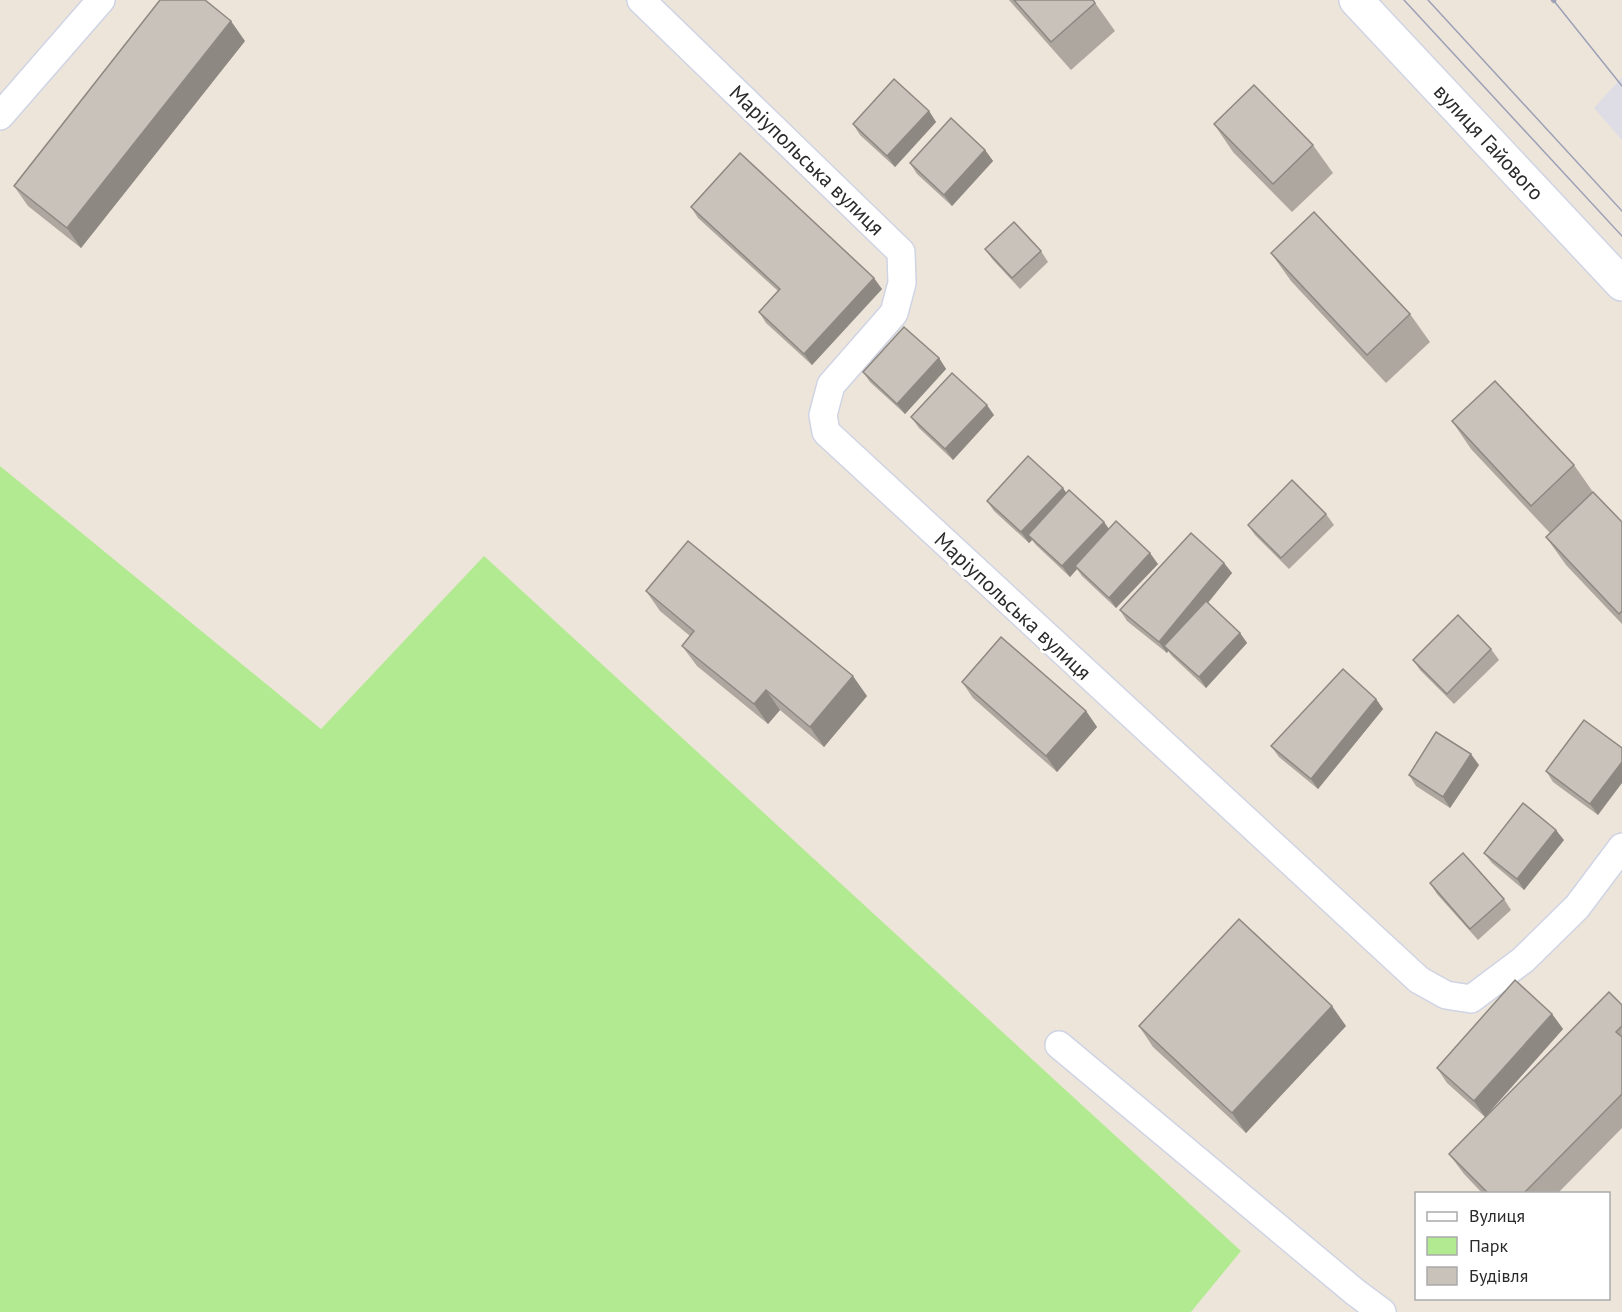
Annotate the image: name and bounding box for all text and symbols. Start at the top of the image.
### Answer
street label: вулиця Гайового [1428,78,1550,206]
street label: Маріупольська вулиця [724,79,890,241]
street label: Маріупольська вулиця [929,526,1097,686]
legend [1415,1192,1610,1300]
text: Вулиця [1469,1204,1525,1227]
text: Парк [1469,1234,1509,1257]
text: Будівля [1469,1264,1528,1287]

